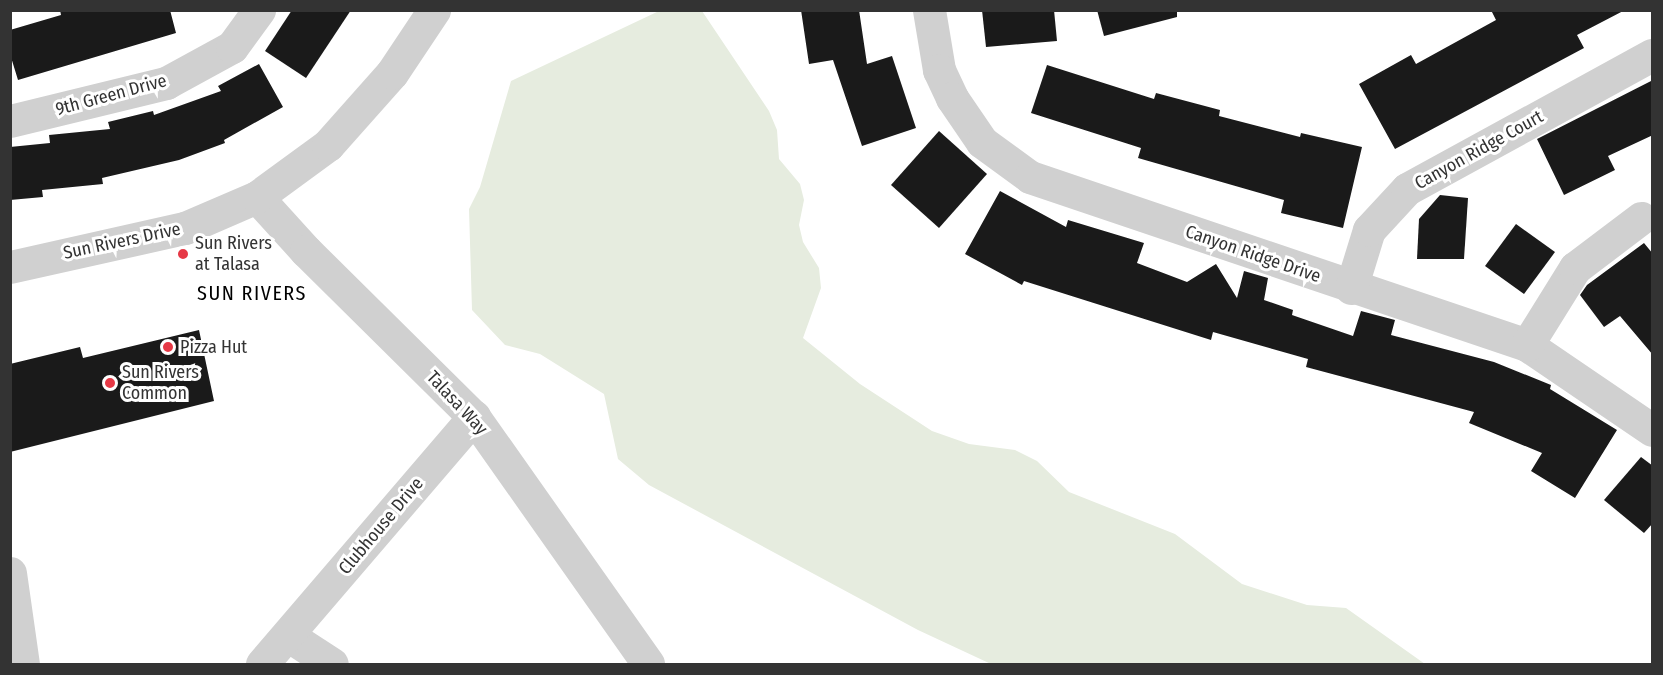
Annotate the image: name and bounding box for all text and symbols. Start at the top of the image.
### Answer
street label: 9th Green Drive [53,70,169,120]
street label: Canyon Ridge Court [1411,106,1547,194]
street label: Sun Rivers Drive [61,218,183,264]
street label: Canyon Ridge Drive [1183,221,1323,287]
place label: Sun Rivers at Talasa [195,233,272,276]
marker: Sun Rivers at Talasa [176,247,190,261]
district label: SUN RIVERS [197,281,307,305]
place label: Pizza Hut [180,336,247,358]
marker: Pizza Hut [161,340,175,354]
place label: Sun Rivers Common [122,362,199,404]
street label: Talasa Way [422,367,492,439]
marker: Sun Rivers Common [103,376,117,390]
street label: Clubhouse Drive [334,473,428,579]

